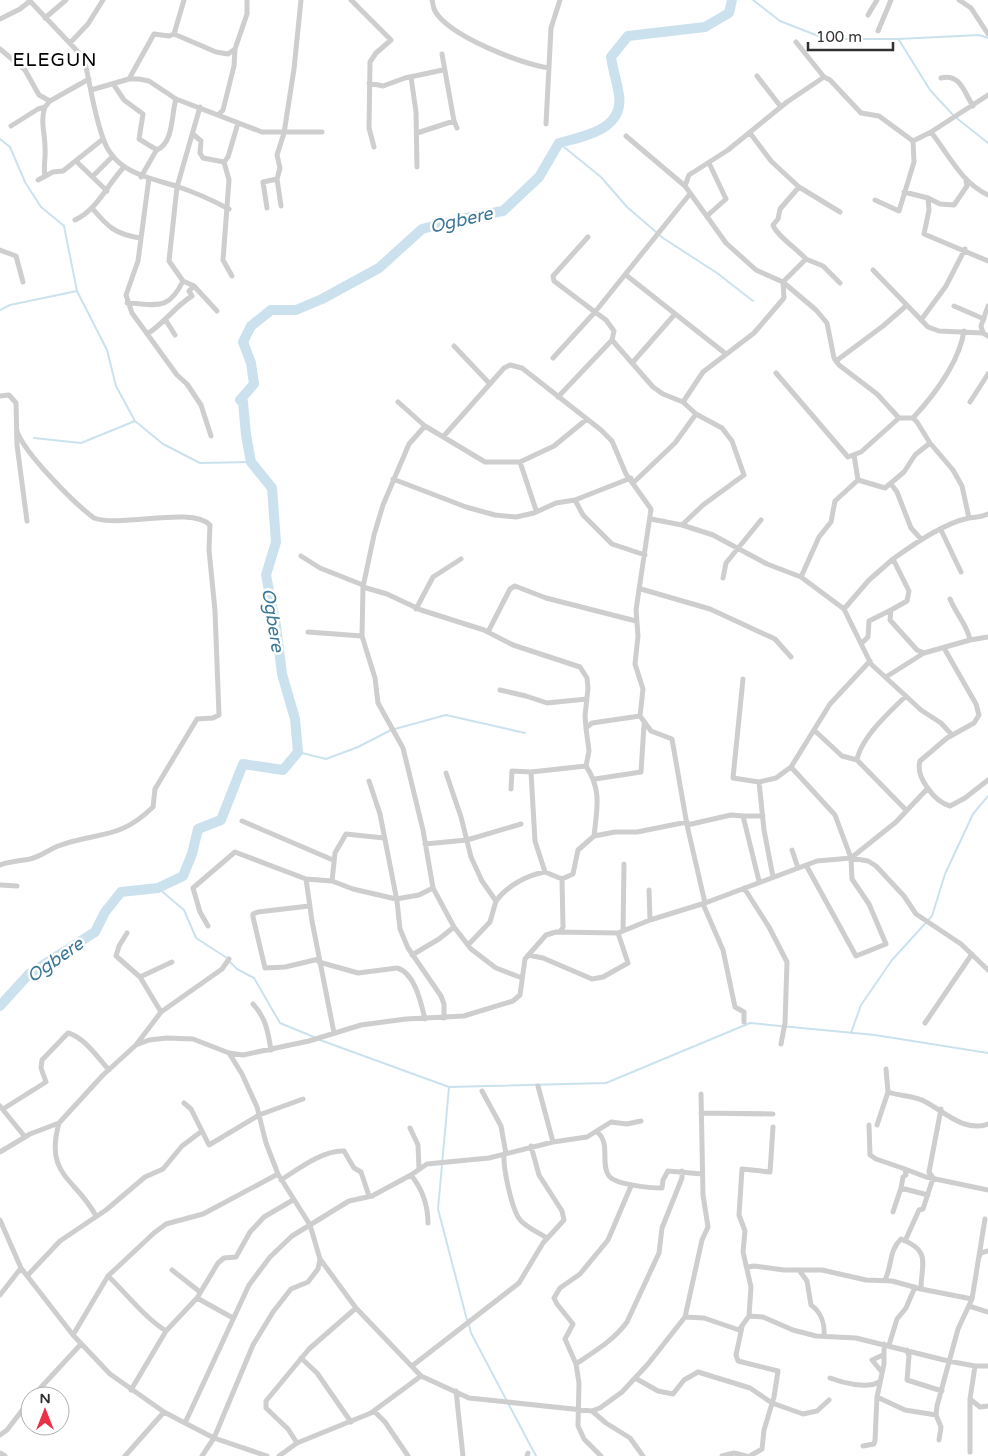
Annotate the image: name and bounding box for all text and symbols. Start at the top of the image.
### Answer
scale bar [808,20,893,52]
text: 100 m [816,28,862,46]
district label: ELEGUN [12,49,98,71]
water label: Ogbere [427,202,495,238]
water label: Ogbere [257,587,289,654]
water label: Ogbere [22,932,88,987]
north arrow [20,1386,70,1436]
text: N [39,1390,51,1407]

